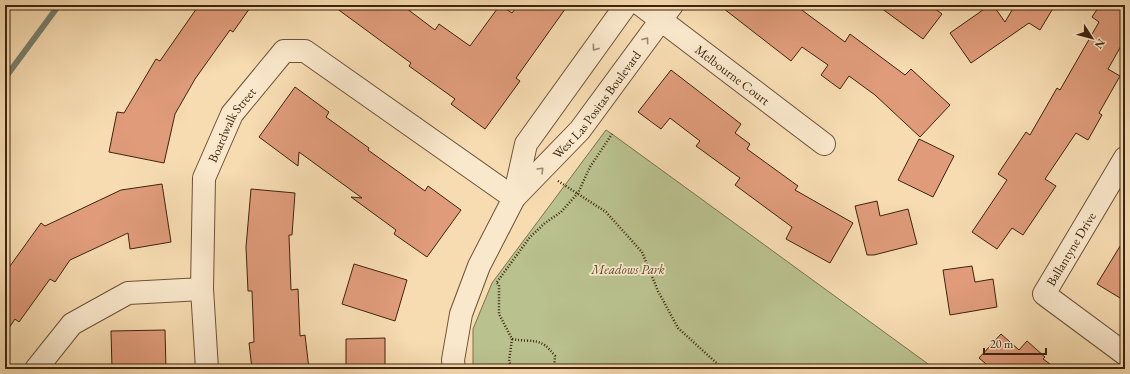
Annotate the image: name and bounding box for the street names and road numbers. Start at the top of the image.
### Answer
street label: Melbourne Court [692,41,773,108]
street label: West Las Positas Boulevard [549,47,645,162]
street label: Boardwalk Street [203,84,259,165]
street label: Ballantyne Drive [1042,209,1100,289]

